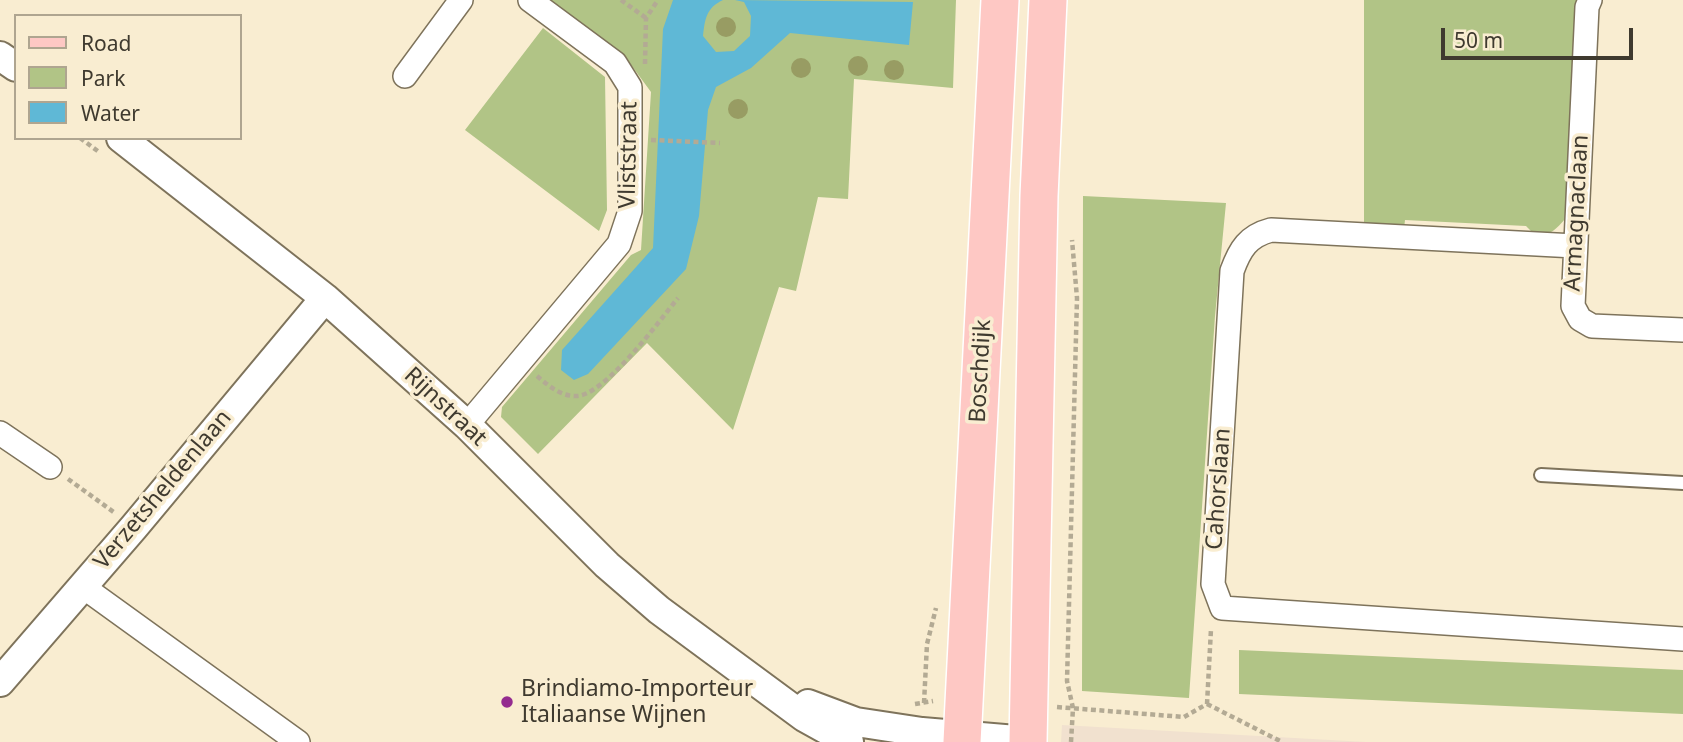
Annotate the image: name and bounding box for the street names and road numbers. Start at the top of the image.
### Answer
street label: Vliststraat [614,101,644,209]
street label: Armagnaclaan [1559,134,1595,292]
street label: Boschdijk [965,319,997,423]
street label: Rijnstraat [398,362,492,452]
street label: Verzetsheldenlaan [88,405,238,575]
street label: Cahorslaan [1201,427,1237,551]

